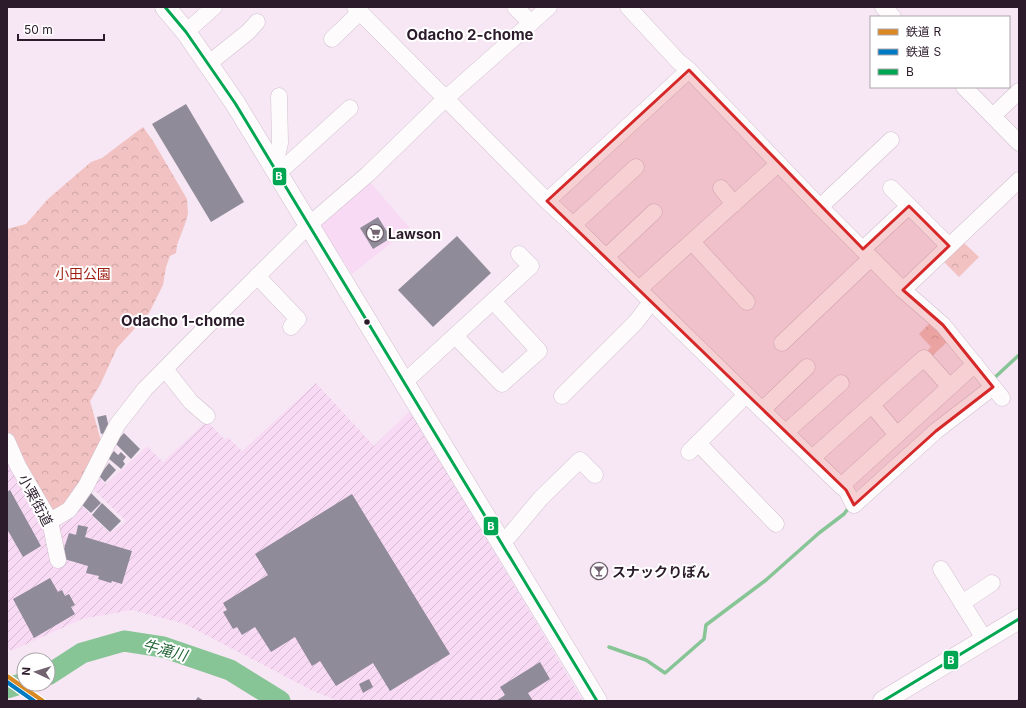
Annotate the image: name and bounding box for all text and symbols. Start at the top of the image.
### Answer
scale bar [18,16,104,42]
legend [870,16,1010,88]
text: 50 m [24,22,53,37]
text: 鉄道 R [906,24,941,39]
district label: Odacho 2-chome [406,25,534,44]
text: 鉄道 S [906,44,941,59]
text: B [906,64,914,79]
line badge: B [272,167,287,186]
text: B [275,169,283,183]
supermarket icon: Lawson [365,223,385,243]
place label: Lawson [388,225,441,242]
park label: 小田公園 [55,265,111,282]
district label: Odacho 1-chome [121,311,245,330]
unlabelled marker [362,317,372,327]
street label: 小栗街道 [15,471,57,529]
line badge: B [483,516,499,536]
text: B [487,519,495,533]
bar icon: スナックりぼん [589,561,609,581]
place label: スナックりぼん [612,563,710,580]
water label: 牛滝川 [141,635,191,666]
line badge: B [943,650,959,670]
north arrow [16,652,56,692]
text: B [947,653,955,667]
text: N [19,667,33,676]

